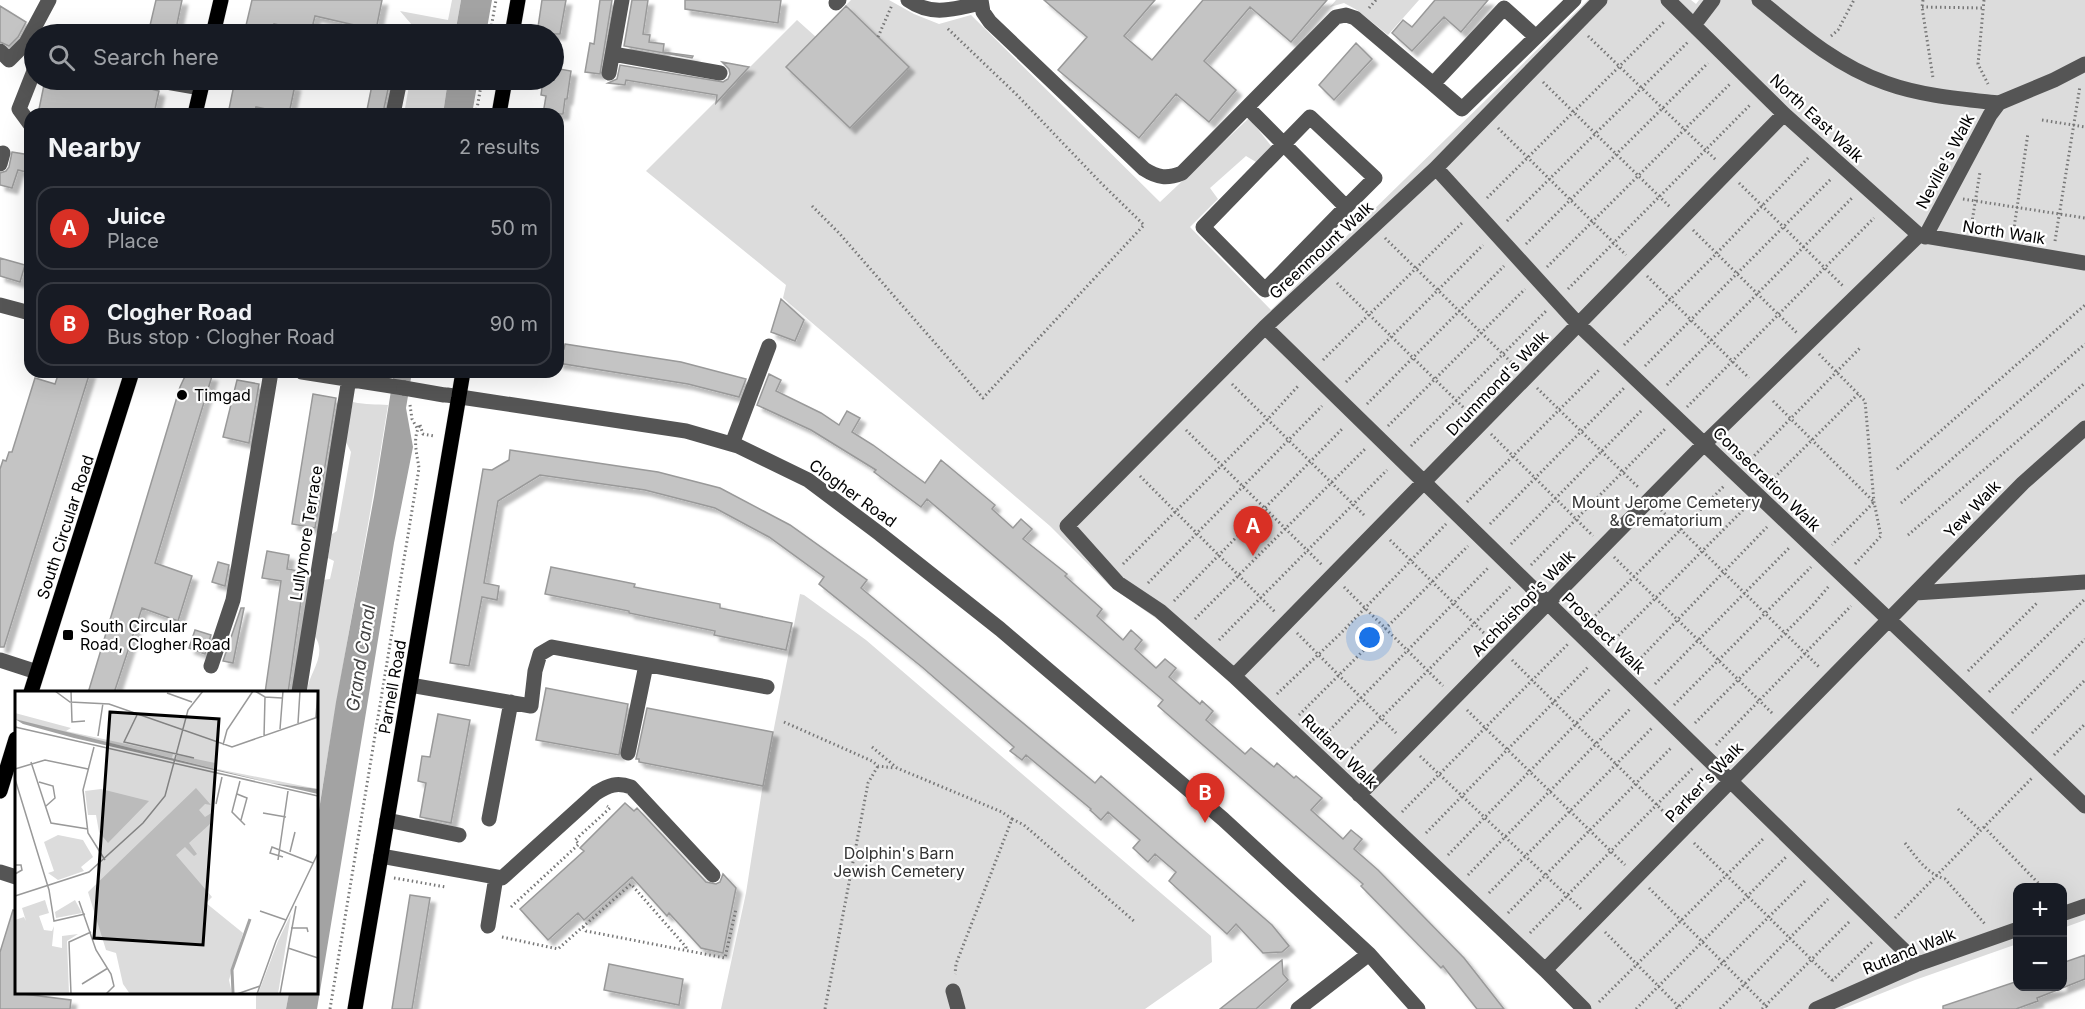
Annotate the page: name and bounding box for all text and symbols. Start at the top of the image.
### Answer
search box [24,24,564,90]
icon: search [45,41,78,74]
text: Search here [93,44,219,70]
street label: North East Walk [1766,70,1868,167]
street label: Neville's Walk [1911,110,1979,212]
text: Nearby [48,132,141,163]
text: 2 results [459,135,540,159]
street label: Greenmount Walk [1265,197,1377,303]
text: Juice [107,203,166,229]
text: A [62,216,77,240]
text: 50 m [490,216,538,240]
street label: North Walk [1961,216,2047,248]
text: Place [107,229,159,253]
text: Clogher Road [107,299,252,325]
text: B [63,312,76,336]
text: 90 m [490,312,538,336]
text: Bus stop · Clogher Road [107,325,335,349]
street label: Drummond's Walk [1442,326,1552,440]
place label: Timgad [194,385,251,405]
marker: Timgad [175,388,189,402]
street label: Consecration Walk [1709,423,1825,536]
street label: South Circular Road [32,452,98,602]
street label: Clogher Road [806,455,900,531]
street label: Lullymore Terrace [285,464,327,602]
street label: Yew Walk [1940,476,2005,542]
park label: Mount Jerome Cemetery & Crematorium [1572,492,1760,530]
pin: A [1234,506,1272,556]
street label: Archbishop's Walk [1467,545,1579,660]
street label: Prospect Walk [1558,588,1650,678]
water label: Grand Canal [342,602,379,713]
place label: South Circular Road, Clogher Road [80,616,231,654]
your location [1355,623,1384,652]
marker: South Circular Road, Clogher Road [61,628,75,642]
street label: Parnell Road [374,638,410,736]
inset map [15,691,318,994]
street label: Rutland Walk [1298,710,1382,792]
street label: Parker's Walk [1661,738,1747,826]
pin: B [1186,774,1224,823]
park label: Dolphin's Barn Jewish Cemetery [833,843,965,881]
map controls [2013,883,2067,991]
button: + [2013,883,2067,937]
street label: Rutland Walk [1860,923,1958,979]
button: − [2013,937,2067,991]

